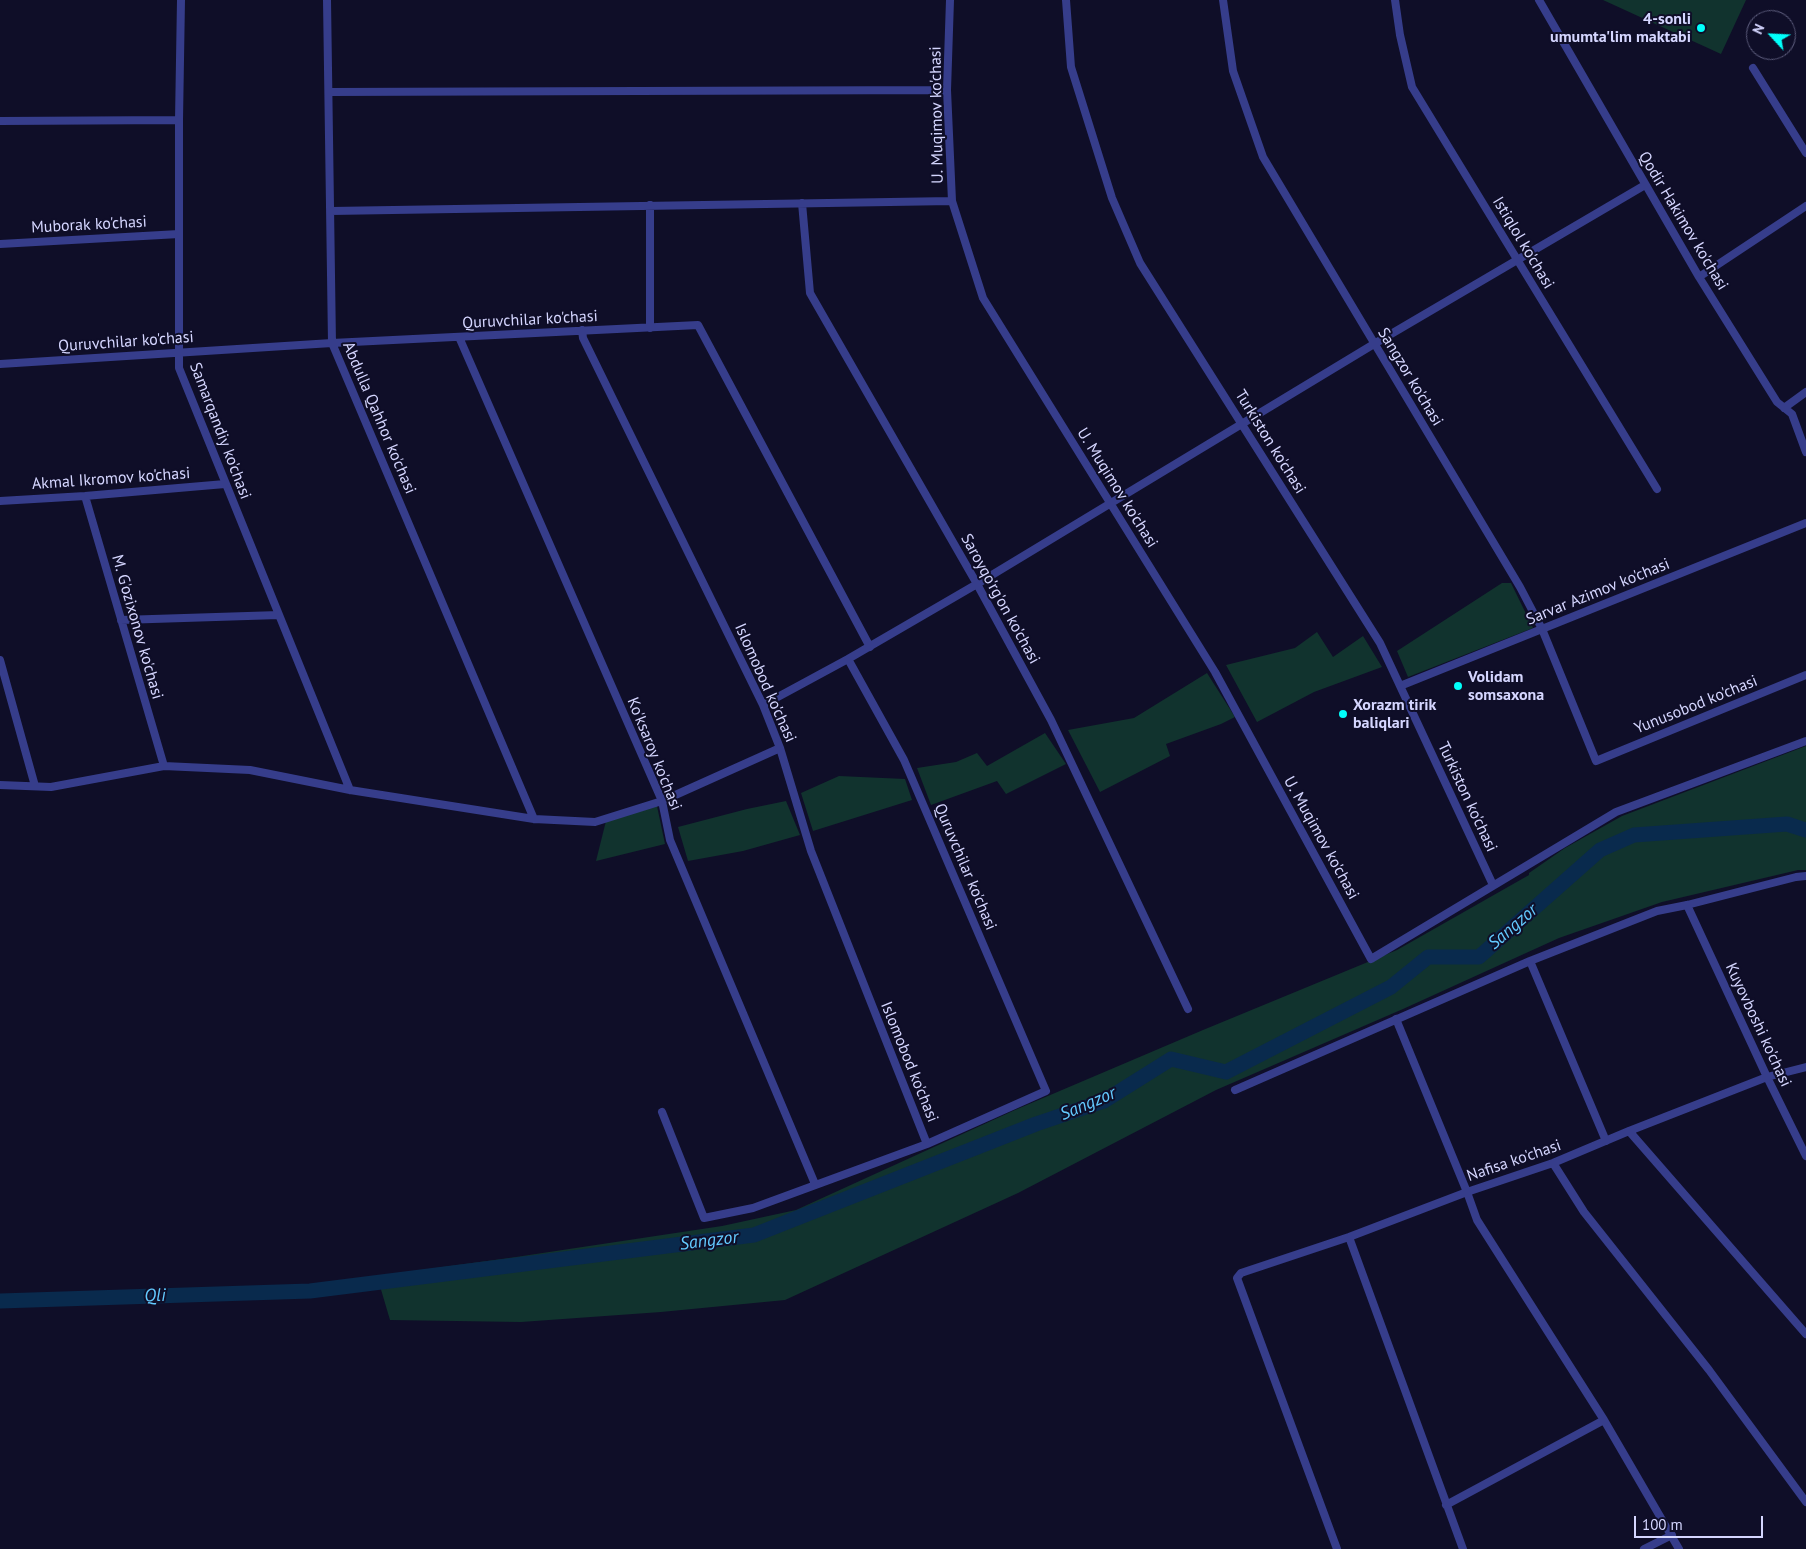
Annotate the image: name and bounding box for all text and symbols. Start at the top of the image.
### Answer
place label: 4-sonli umumta'lim maktabi [1550,9,1691,47]
north arrow [1746,10,1796,60]
text: N [1748,21,1768,37]
marker: 4-sonli umumta'lim maktabi [1695,22,1707,34]
street label: U. Muqimov ko'chasi [926,46,948,184]
street label: Qodir Hakimov ko'chasi [1634,148,1732,294]
street label: Istiqlol ko'chasi [1488,194,1558,292]
street label: Muborak ko'chasi [31,212,147,238]
street label: Quruvchilar ko'chasi [462,307,598,333]
street label: Sangzor ko'chasi [1373,325,1447,429]
street label: Quruvchilar ko'chasi [58,328,194,356]
street label: Abdulla Qahhor ko'chasi [338,339,420,497]
street label: Samarqandiy ko'chasi [185,360,255,502]
street label: Turkiston ko'chasi [1230,387,1310,497]
street label: U. Muqimov ko'chasi [1072,425,1162,551]
street label: Akmal Ikromov ko'chasi [31,464,191,494]
street label: Saroyqo'rg'on ko'chasi [956,531,1044,667]
street label: M. G'ozixonov ko'chasi [107,553,167,701]
street label: Sarvar Azimov ko'chasi [1523,554,1673,630]
street label: Islomobod ko'chasi [730,620,800,746]
place label: Volidam somsaxona [1468,667,1544,705]
street label: Yunusobod ko'chasi [1632,672,1760,738]
marker: Volidam somsaxona [1452,680,1464,692]
street label: Ko'ksaroy ko'chasi [623,695,685,813]
place label: Xorazm tirik baliqlari [1353,695,1436,733]
marker: Xorazm tirik baliqlari [1337,708,1349,720]
street label: Turkiston ko'chasi [1433,739,1501,855]
street label: U. Muqimov ko'chasi [1279,773,1363,903]
street label: Quruvchilar ko'chasi [930,801,1000,933]
water label: Sangzor [1484,900,1542,954]
street label: Kuyovboshi ko'chasi [1721,960,1795,1090]
street label: Islomobod ko'chasi [876,999,942,1125]
water label: Sangzor [1057,1083,1119,1125]
street label: Nafisa ko'chasi [1464,1136,1564,1186]
water label: Sangzor [679,1227,739,1255]
water label: Qli [144,1285,166,1307]
scale bar [1636,1506,1765,1538]
text: 100 m [1642,1515,1683,1534]

